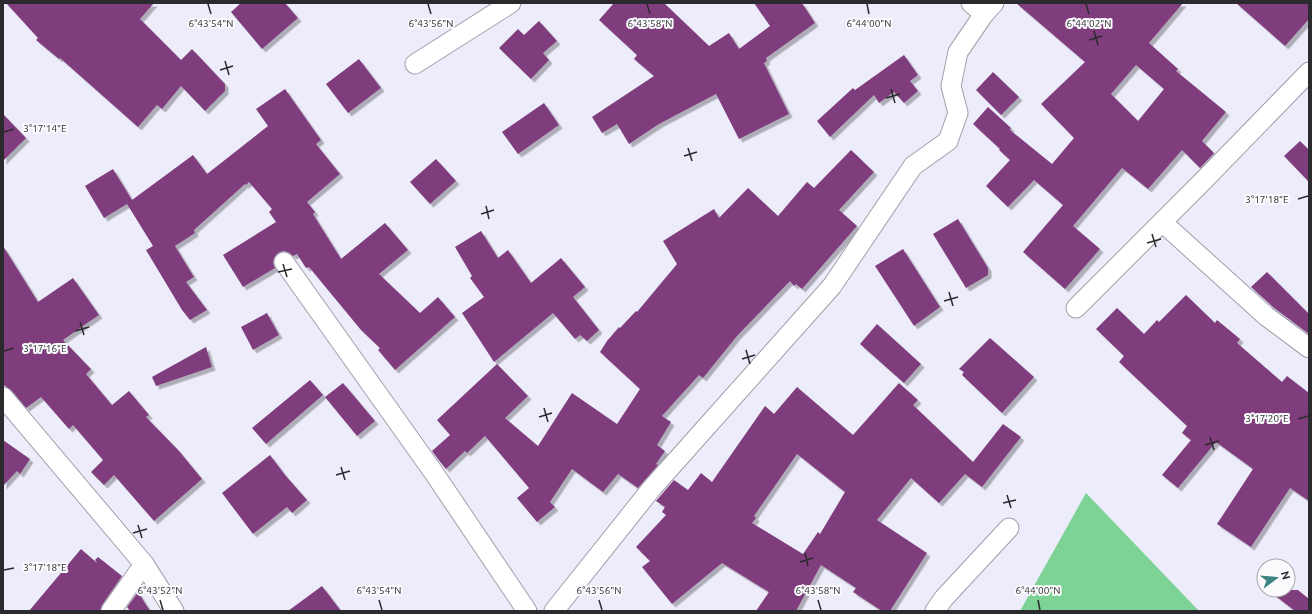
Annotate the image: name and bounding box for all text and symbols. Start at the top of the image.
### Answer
text: 6°43'54"N [189,18,233,29]
text: 6°43'56"N [409,18,453,29]
text: 6°43'58"N [628,18,672,29]
text: 6°44'00"N [847,18,891,29]
text: 6°44'02"N [1067,18,1111,29]
text: 3°17'14"E [23,123,67,134]
text: 3°17'18"E [1245,194,1289,205]
text: 3°17'16"E [23,343,67,354]
text: 3°17'20"E [1245,413,1289,424]
north arrow [1256,558,1296,598]
text: 3°17'18"E [23,562,67,573]
text: N [1279,570,1293,581]
text: 6°43'52"N [138,585,182,596]
text: 6°43'54"N [357,585,401,596]
text: 6°43'56"N [577,585,621,596]
text: 6°43'58"N [796,585,840,596]
text: 6°44'00"N [1016,585,1060,596]

